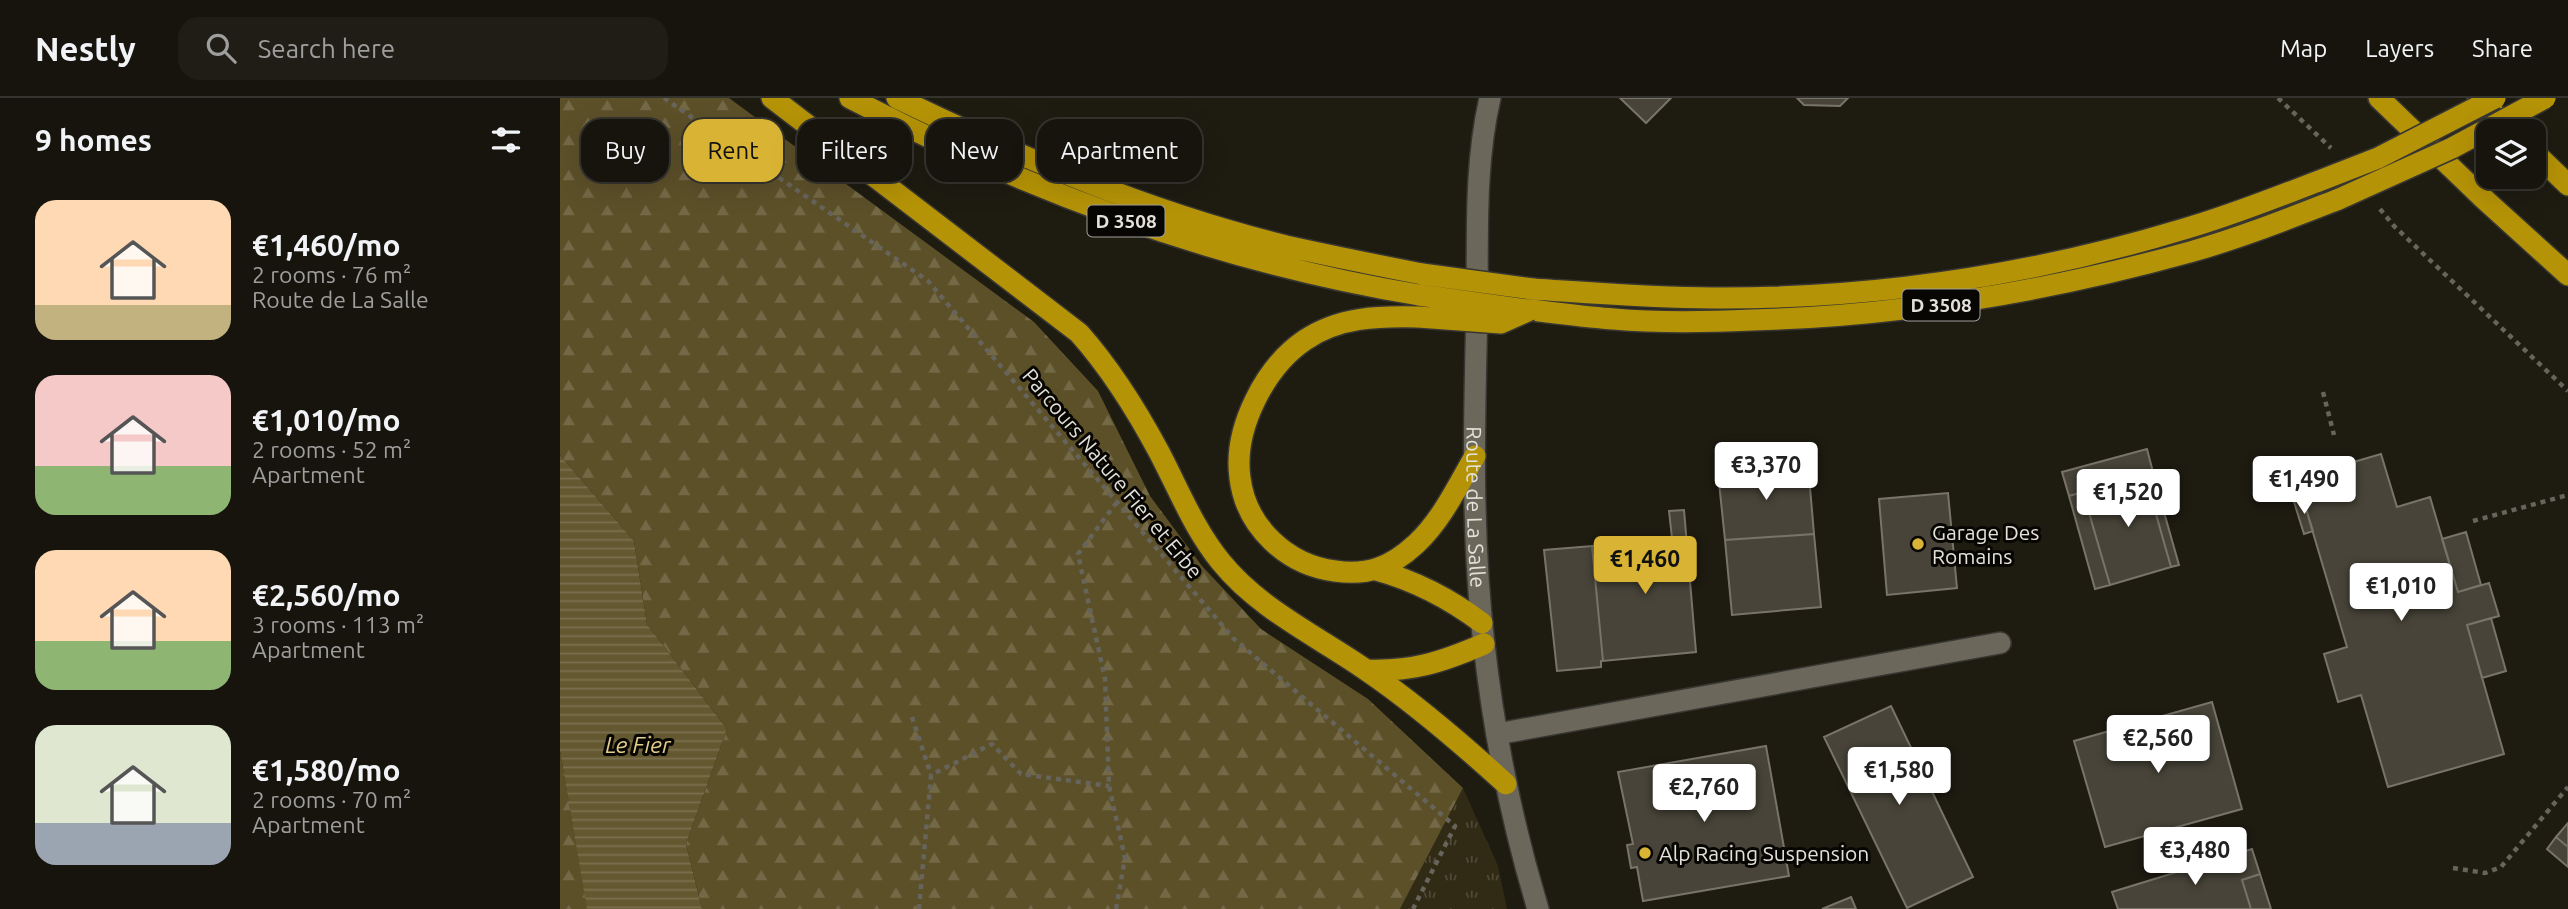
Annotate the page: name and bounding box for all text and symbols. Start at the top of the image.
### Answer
search box [178,17,668,80]
icon: search [202,29,240,67]
text: Nestly [35,30,136,67]
text: Search here [258,34,395,63]
text: Map [2280,35,2327,62]
text: Layers [2365,35,2434,62]
text: Share [2472,35,2533,62]
chip: Buy [581,119,669,182]
chip: Rent [683,119,783,182]
chip: Filters [797,119,912,182]
chip: New [926,119,1023,182]
chip: Apartment [1037,119,1202,182]
map controls [2476,119,2546,189]
button: layers [2476,119,2546,189]
icon: filters [487,121,525,159]
text: 9 homes [35,123,152,157]
road number: D 3508 [1088,206,1164,237]
icon: home [91,228,175,312]
text: €1,460/mo [252,228,401,262]
text: 2 rooms · 76 m² [252,262,411,287]
text: Route de La Salle [252,287,429,312]
road number: D 3508 [1902,290,1980,321]
street label: Parcours Nature Fier et Erbe [1018,363,1208,583]
icon: home [91,403,175,487]
text: €1,010/mo [252,403,401,437]
street label: Route de La Salle [1462,426,1491,589]
text: 2 rooms · 52 m² [252,437,411,462]
pin: €3,370 [1709,442,1823,502]
text: €3,370 [1731,452,1801,477]
pin: €1,490 [2247,456,2361,516]
text: Apartment [252,462,365,487]
text: €1,490 [2269,466,2339,491]
pin: €1,520 [2071,470,2185,529]
text: €1,520 [2093,479,2163,504]
place label: Garage Des Romains [1932,520,2039,568]
pin: €1,460 [1588,536,1702,596]
marker: Garage Des Romains [1910,536,1926,552]
text: €1,460 [1610,546,1680,571]
pin: €1,010 [2344,564,2458,623]
text: €1,010 [2366,573,2436,598]
icon: home [91,578,175,662]
text: €2,560/mo [252,578,401,612]
text: 3 rooms · 113 m² [252,612,424,637]
text: Apartment [252,637,365,662]
pin: €2,560 [2101,716,2215,775]
text: €2,560 [2123,725,2193,750]
water label: Le Fier [605,732,672,757]
pin: €1,580 [1842,748,1956,807]
icon: home [91,753,175,837]
text: €1,580/mo [252,753,401,787]
text: €1,580 [1864,757,1934,782]
pin: €2,760 [1647,764,1761,824]
text: €2,760 [1669,774,1739,799]
text: 2 rooms · 70 m² [252,787,411,812]
text: Apartment [252,812,365,837]
pin: €3,480 [2138,828,2252,887]
text: €3,480 [2160,837,2230,862]
place label: Alp Racing Suspension [1659,841,1869,865]
marker: Alp Racing Suspension [1637,845,1653,861]

